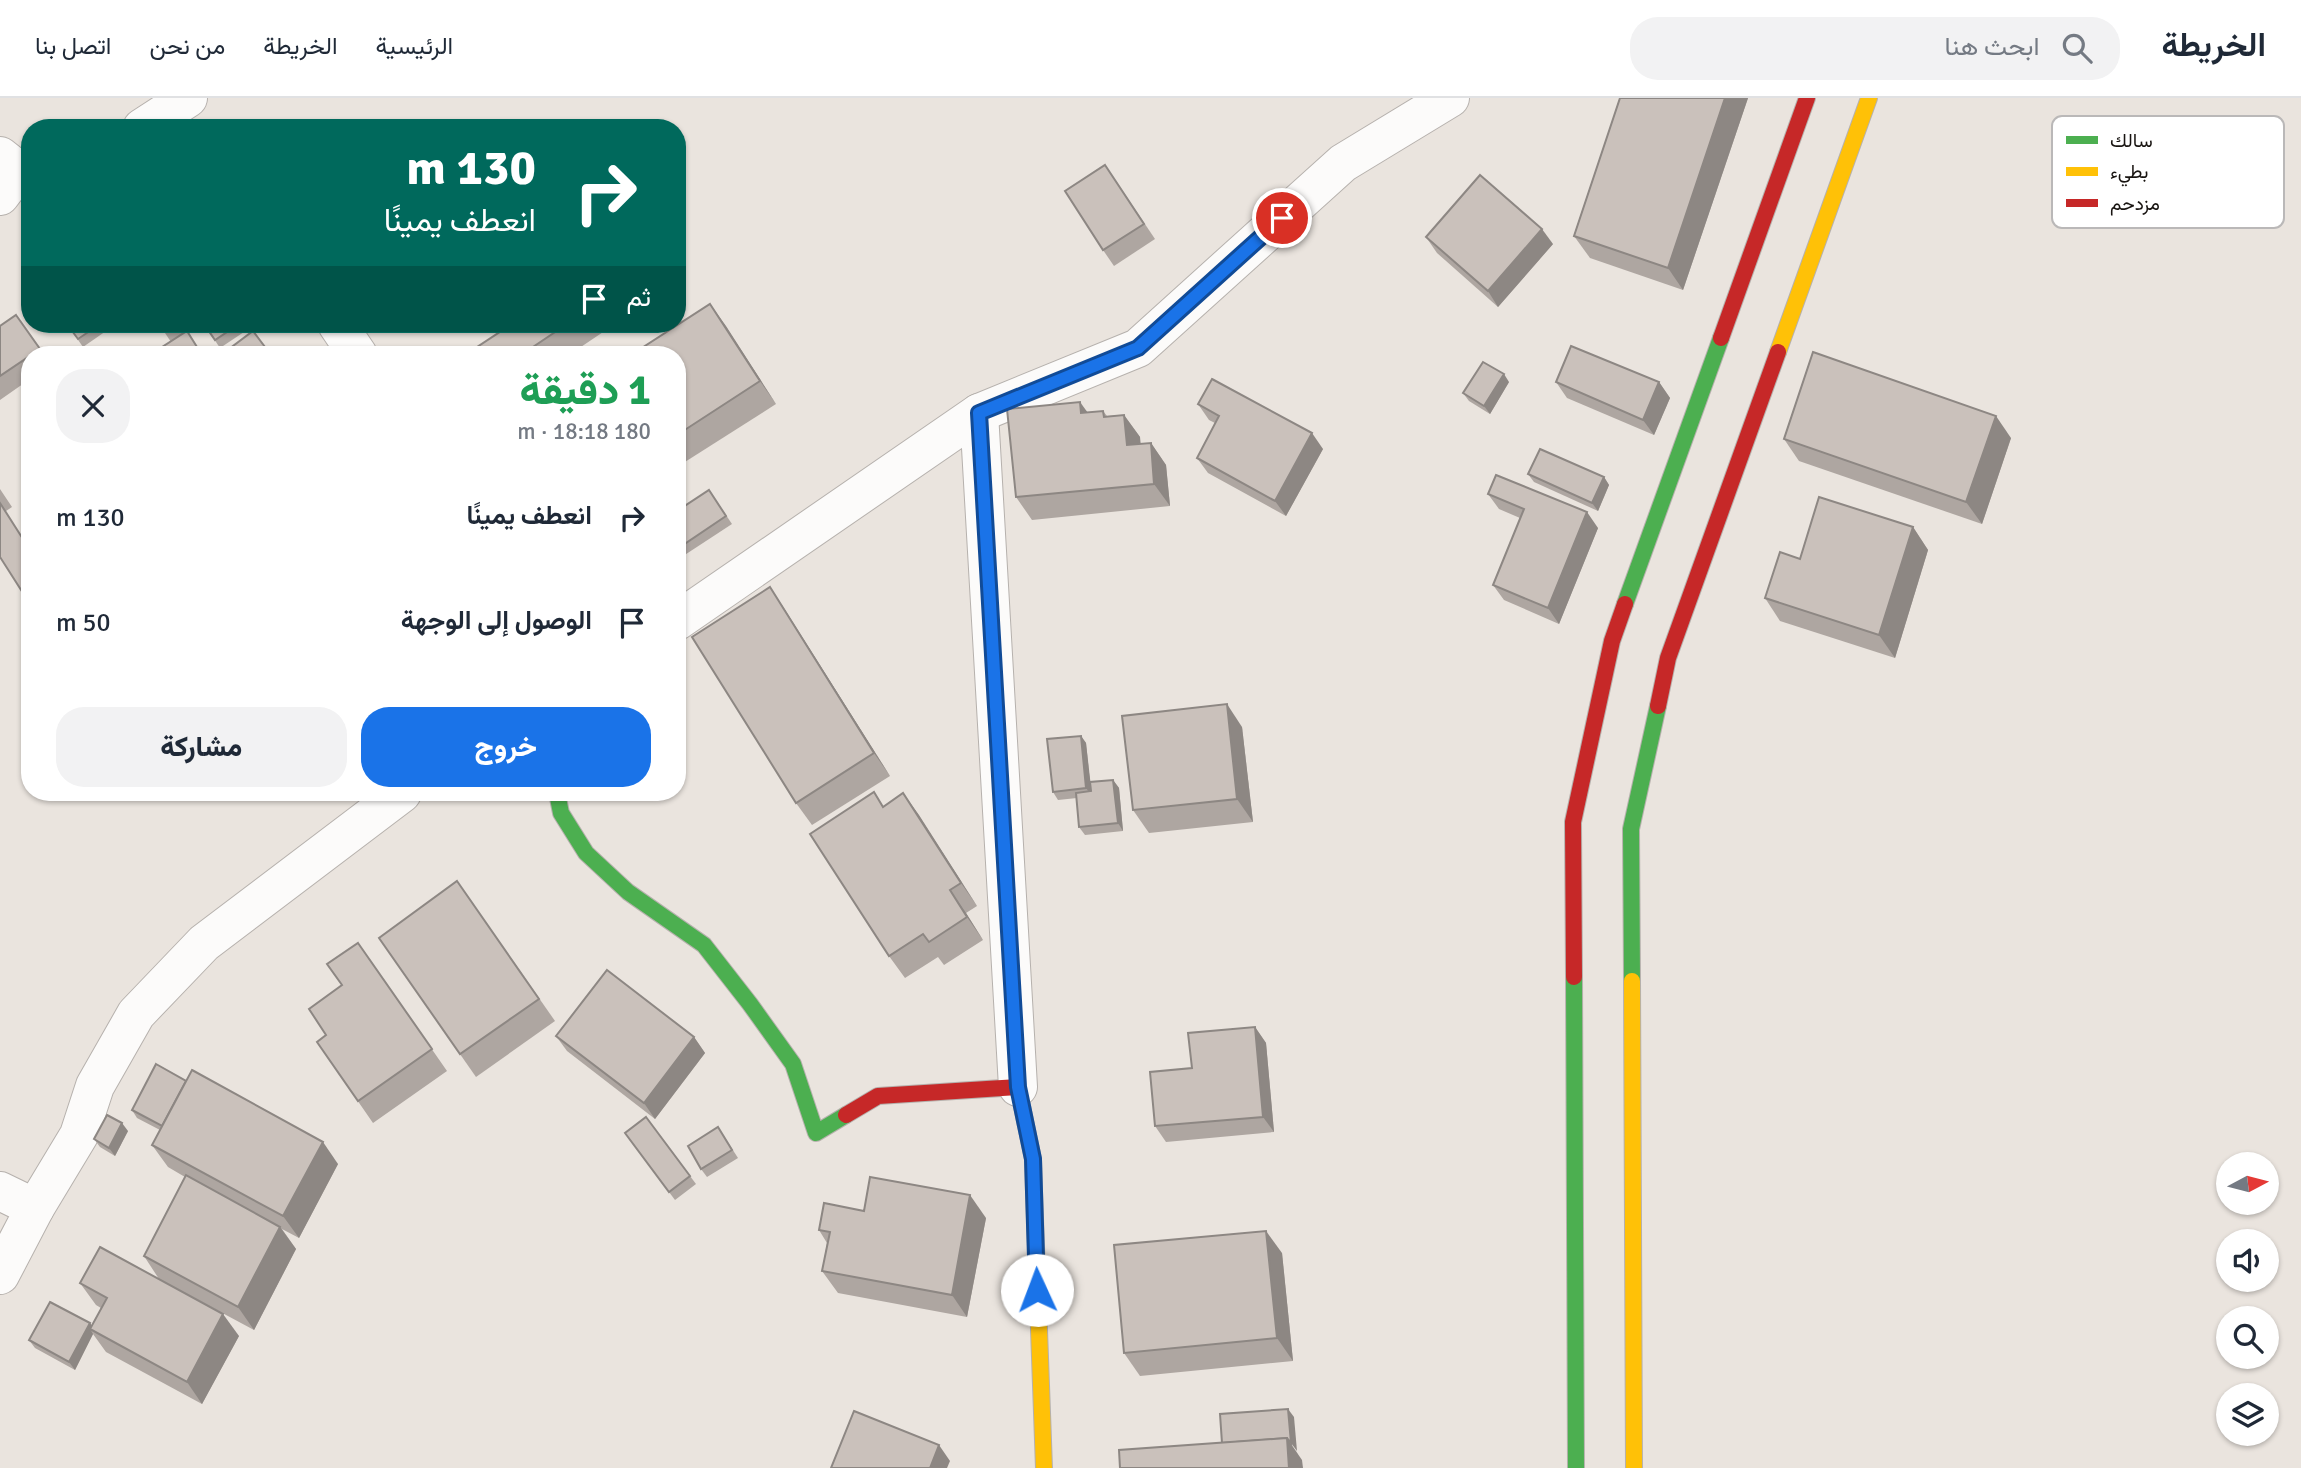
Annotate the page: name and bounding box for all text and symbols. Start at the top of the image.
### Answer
search box [1630,17,2120,80]
text: الخريطة [2162,25,2266,66]
icon: search [2058,29,2096,67]
text: اتصل بنا [35,31,111,61]
text: من نحن [149,31,225,61]
text: الخريطة [263,31,338,61]
text: الرئيسية [376,31,453,61]
text: ابحث هنا [1945,31,2040,63]
legend [2052,116,2284,228]
text: سالك [2110,129,2153,153]
text: 130 m [406,138,536,198]
icon: right [560,147,651,238]
text: بطيء [2110,160,2148,187]
pin [1252,188,1312,248]
text: مزدحم [2110,192,2160,216]
icon: arrive [1263,199,1301,237]
text: انعطف يمينًا [384,201,536,240]
icon: arrive [575,280,613,318]
text: ثم [627,282,651,314]
text: 1 دقيقة [520,365,651,416]
button: close [56,369,130,443]
text: 180 m · 18:18 [517,417,651,446]
icon: right [613,499,651,537]
text: انعطف يمينًا [466,500,592,532]
text: 130 m [56,502,125,534]
icon: arrive [613,604,651,642]
text: الوصول إلى الوجهة [401,605,592,637]
text: 50 m [56,607,111,639]
button: مشاركة [56,707,347,787]
button: خروج [361,707,651,787]
north arrow [2216,1152,2278,1214]
map controls [2216,1152,2279,1446]
button: sound [2216,1229,2279,1292]
position arrow [1000,1253,1074,1327]
button: search [2216,1306,2279,1369]
button: layers [2216,1383,2279,1446]

